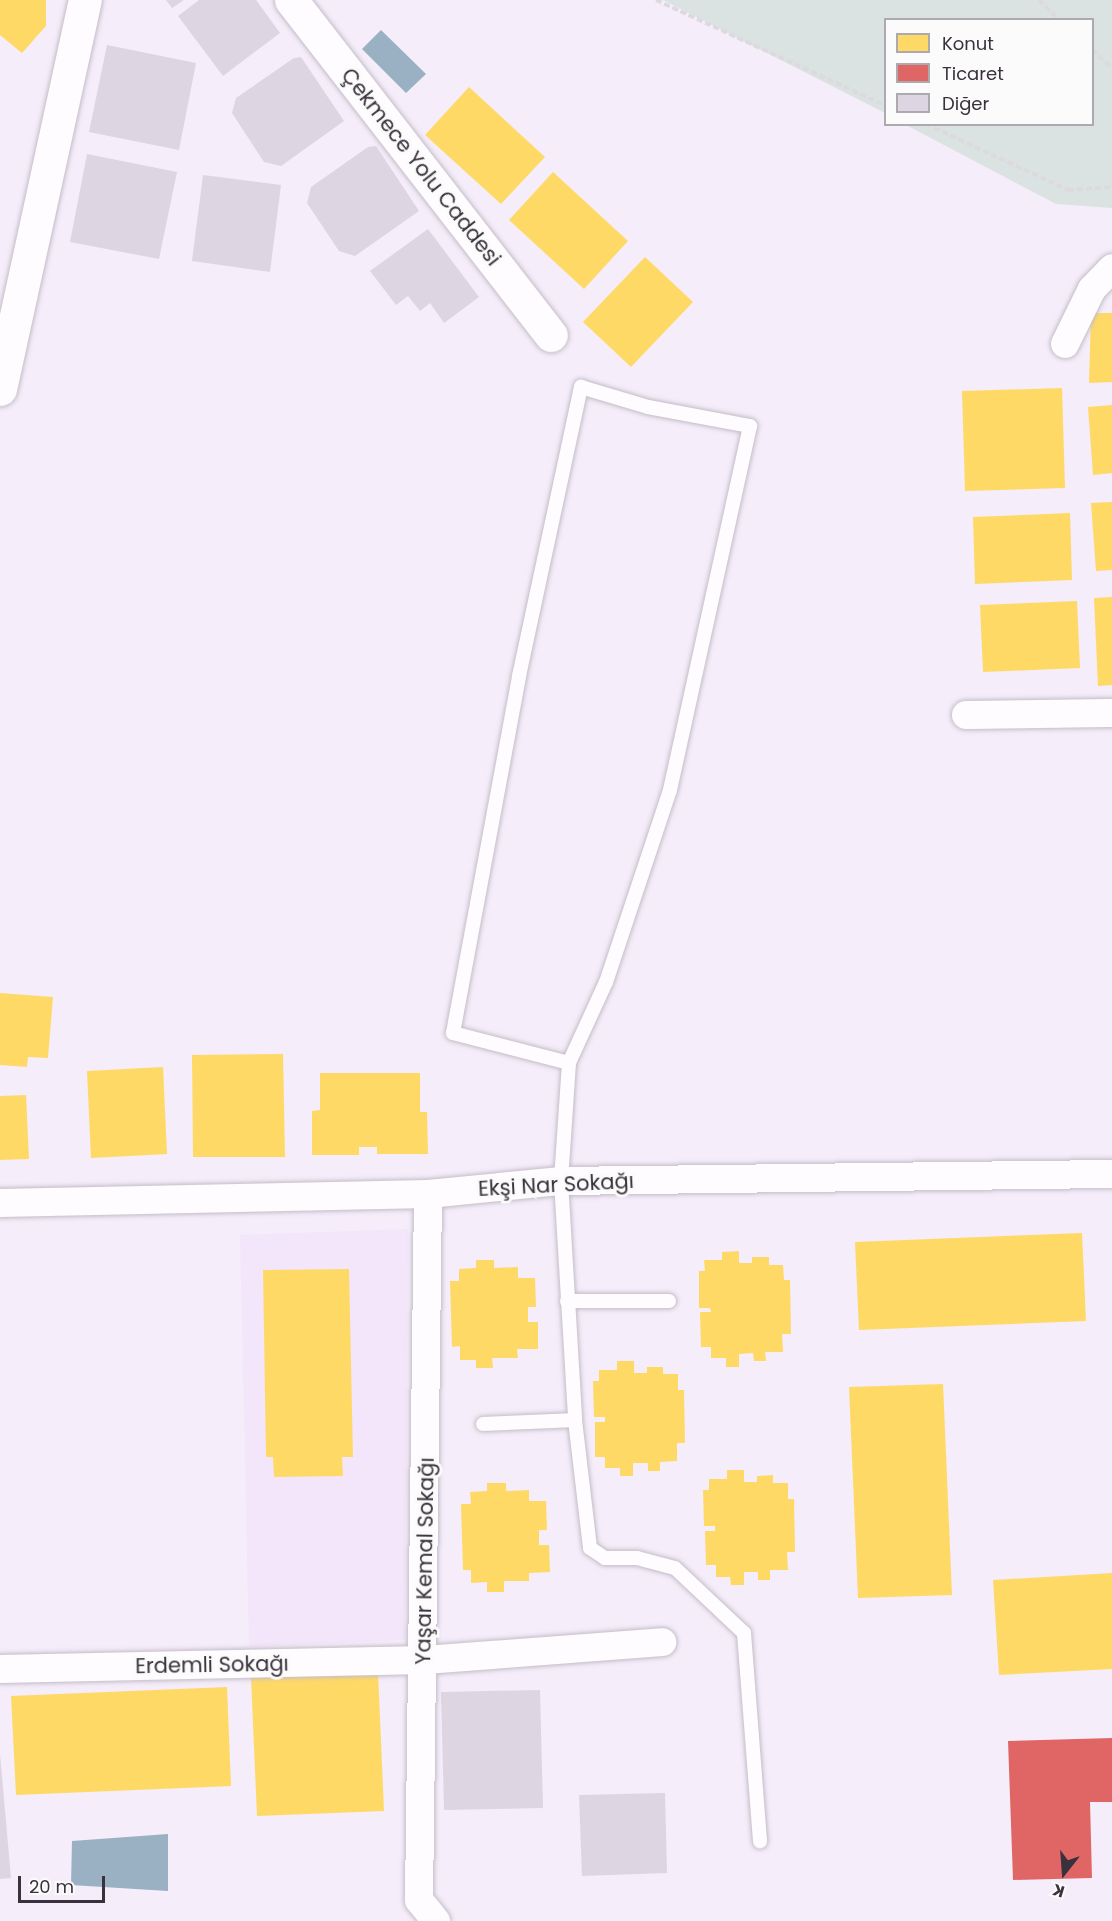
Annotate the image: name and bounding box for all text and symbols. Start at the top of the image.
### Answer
legend [884,18,1094,126]
text: Konut [942,31,994,56]
text: Ticaret [942,61,1004,86]
street label: Çekmece Yolu Caddesi [336,63,506,271]
text: Diğer [942,91,989,116]
street label: Ekşi Nar Sokağı [478,1168,634,1202]
street label: Yaşar Kemal Sokağı [411,1457,439,1665]
street label: Erdemli Sokağı [135,1651,289,1679]
north arrow [1034,1843,1094,1903]
scale bar [21,1864,108,1902]
text: 20 m [29,1874,74,1899]
text: K [1050,1878,1067,1903]

